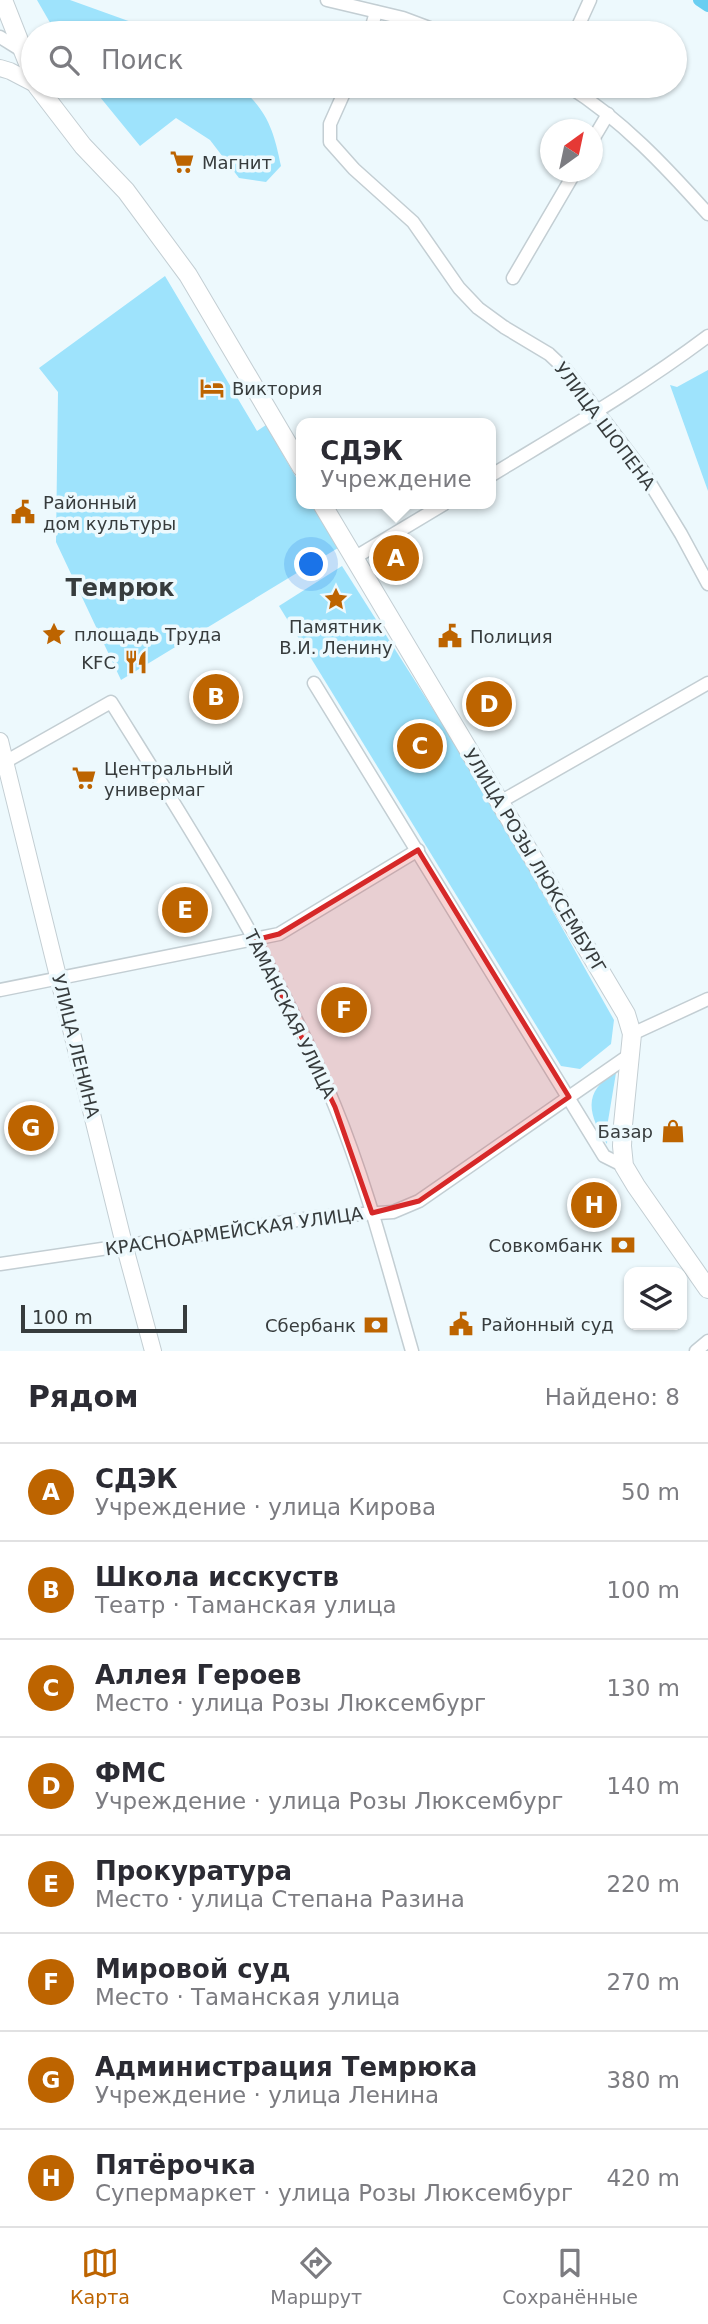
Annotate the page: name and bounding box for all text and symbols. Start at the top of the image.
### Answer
search box [21,21,687,98]
icon: search [45,41,83,79]
text: Поиск [101,45,183,75]
north arrow [540,119,603,182]
supermarket icon: Магнит [168,148,196,176]
place label: Магнит [202,152,272,173]
street label: УЛИЦА ШОПЕНА [550,358,660,494]
hotel icon: Виктория [198,374,226,402]
place label: Виктория [232,378,322,399]
popup [296,418,496,509]
text: СДЭК [320,436,403,466]
text: Учреждение [320,466,472,492]
place label: Районный дом культуры [43,492,176,534]
public building icon: Районный дом культуры [9,498,37,526]
pin: A [373,532,419,584]
your location [294,547,328,581]
district label: Темрюк [65,574,175,602]
place icon: Памятник В.И. Ленину [322,585,350,613]
place label: Памятник В.И. Ленину [279,616,393,658]
place icon: площадь Труда [40,620,68,648]
public building icon: Полиция [436,622,464,650]
place label: площадь Труда [74,624,222,645]
place label: Полиция [470,626,553,647]
restaurant icon: KFC [122,648,150,676]
place label: KFC [81,652,116,673]
pin: B [193,671,239,723]
pin: D [466,678,512,730]
pin: C [397,720,443,772]
street label: УЛИЦА РОЗЫ ЛЮКСЕМБУРГ [459,745,611,977]
place label: Центральный универмаг [104,758,234,800]
supermarket icon: Центральный универмаг [70,764,98,792]
pin: E [162,884,208,936]
street label: ТАМАНСКАЯ УЛИЦА [240,925,340,1102]
street label: УЛИЦА ЛЕНИНА [48,972,104,1121]
pin: F [321,984,367,1036]
pin: G [8,1102,54,1154]
shop icon: Базар [659,1117,687,1145]
place label: Базар [598,1121,653,1142]
pin: H [571,1179,617,1231]
street label: КРАСНОАРМЕЙСКАЯ УЛИЦА [104,1202,365,1259]
bank icon: Совкомбанк [609,1231,637,1259]
place label: Совкомбанк [489,1235,603,1256]
map controls [624,1267,687,1330]
button: layers [624,1267,687,1330]
scale bar [21,1302,187,1334]
text: 100 m [32,1306,93,1328]
public building icon: Районный суд [447,1310,475,1338]
bank icon: Сбербанк [362,1311,390,1339]
place label: Районный суд [481,1314,614,1335]
place label: Сбербанк [265,1315,356,1336]
text: Рядом [28,1379,139,1414]
text: Найдено: 8 [545,1384,680,1410]
text: СДЭК [95,1464,178,1494]
text: A [42,1479,60,1505]
text: 50 m [621,1479,680,1505]
text: Учреждение · улица Кирова [95,1494,436,1520]
text: Школа исскуств [95,1562,339,1592]
text: B [42,1577,60,1603]
text: 100 m [606,1577,680,1603]
text: Театр · Таманская улица [95,1592,397,1618]
text: Аллея Героев [95,1660,301,1690]
text: C [43,1675,59,1701]
text: 130 m [606,1675,680,1701]
text: Место · улица Розы Люксембург [95,1690,486,1716]
text: ФМС [95,1758,166,1788]
text: D [41,1773,61,1799]
text: 140 m [606,1773,680,1799]
text: Учреждение · улица Розы Люксембург [95,1788,563,1814]
text: Прокуратура [95,1856,292,1886]
text: E [43,1871,59,1897]
text: 220 m [606,1871,680,1897]
text: Место · улица Степана Разина [95,1886,465,1912]
text: Мировой суд [95,1954,291,1984]
text: F [43,1969,59,1995]
text: 270 m [606,1969,680,1995]
text: Место · Таманская улица [95,1984,400,2010]
text: Администрация Темрюка [95,2052,477,2082]
text: G [42,2067,60,2093]
text: 380 m [606,2067,680,2093]
text: Учреждение · улица Ленина [95,2082,439,2108]
text: Пятёрочка [95,2150,256,2180]
text: H [41,2165,61,2191]
text: 420 m [606,2165,680,2191]
text: Супермаркет · улица Розы Люксембург [95,2180,573,2206]
tab: Карта [70,2244,130,2308]
tab: Маршрут [270,2244,362,2308]
tab: Сохранённые [502,2244,638,2308]

